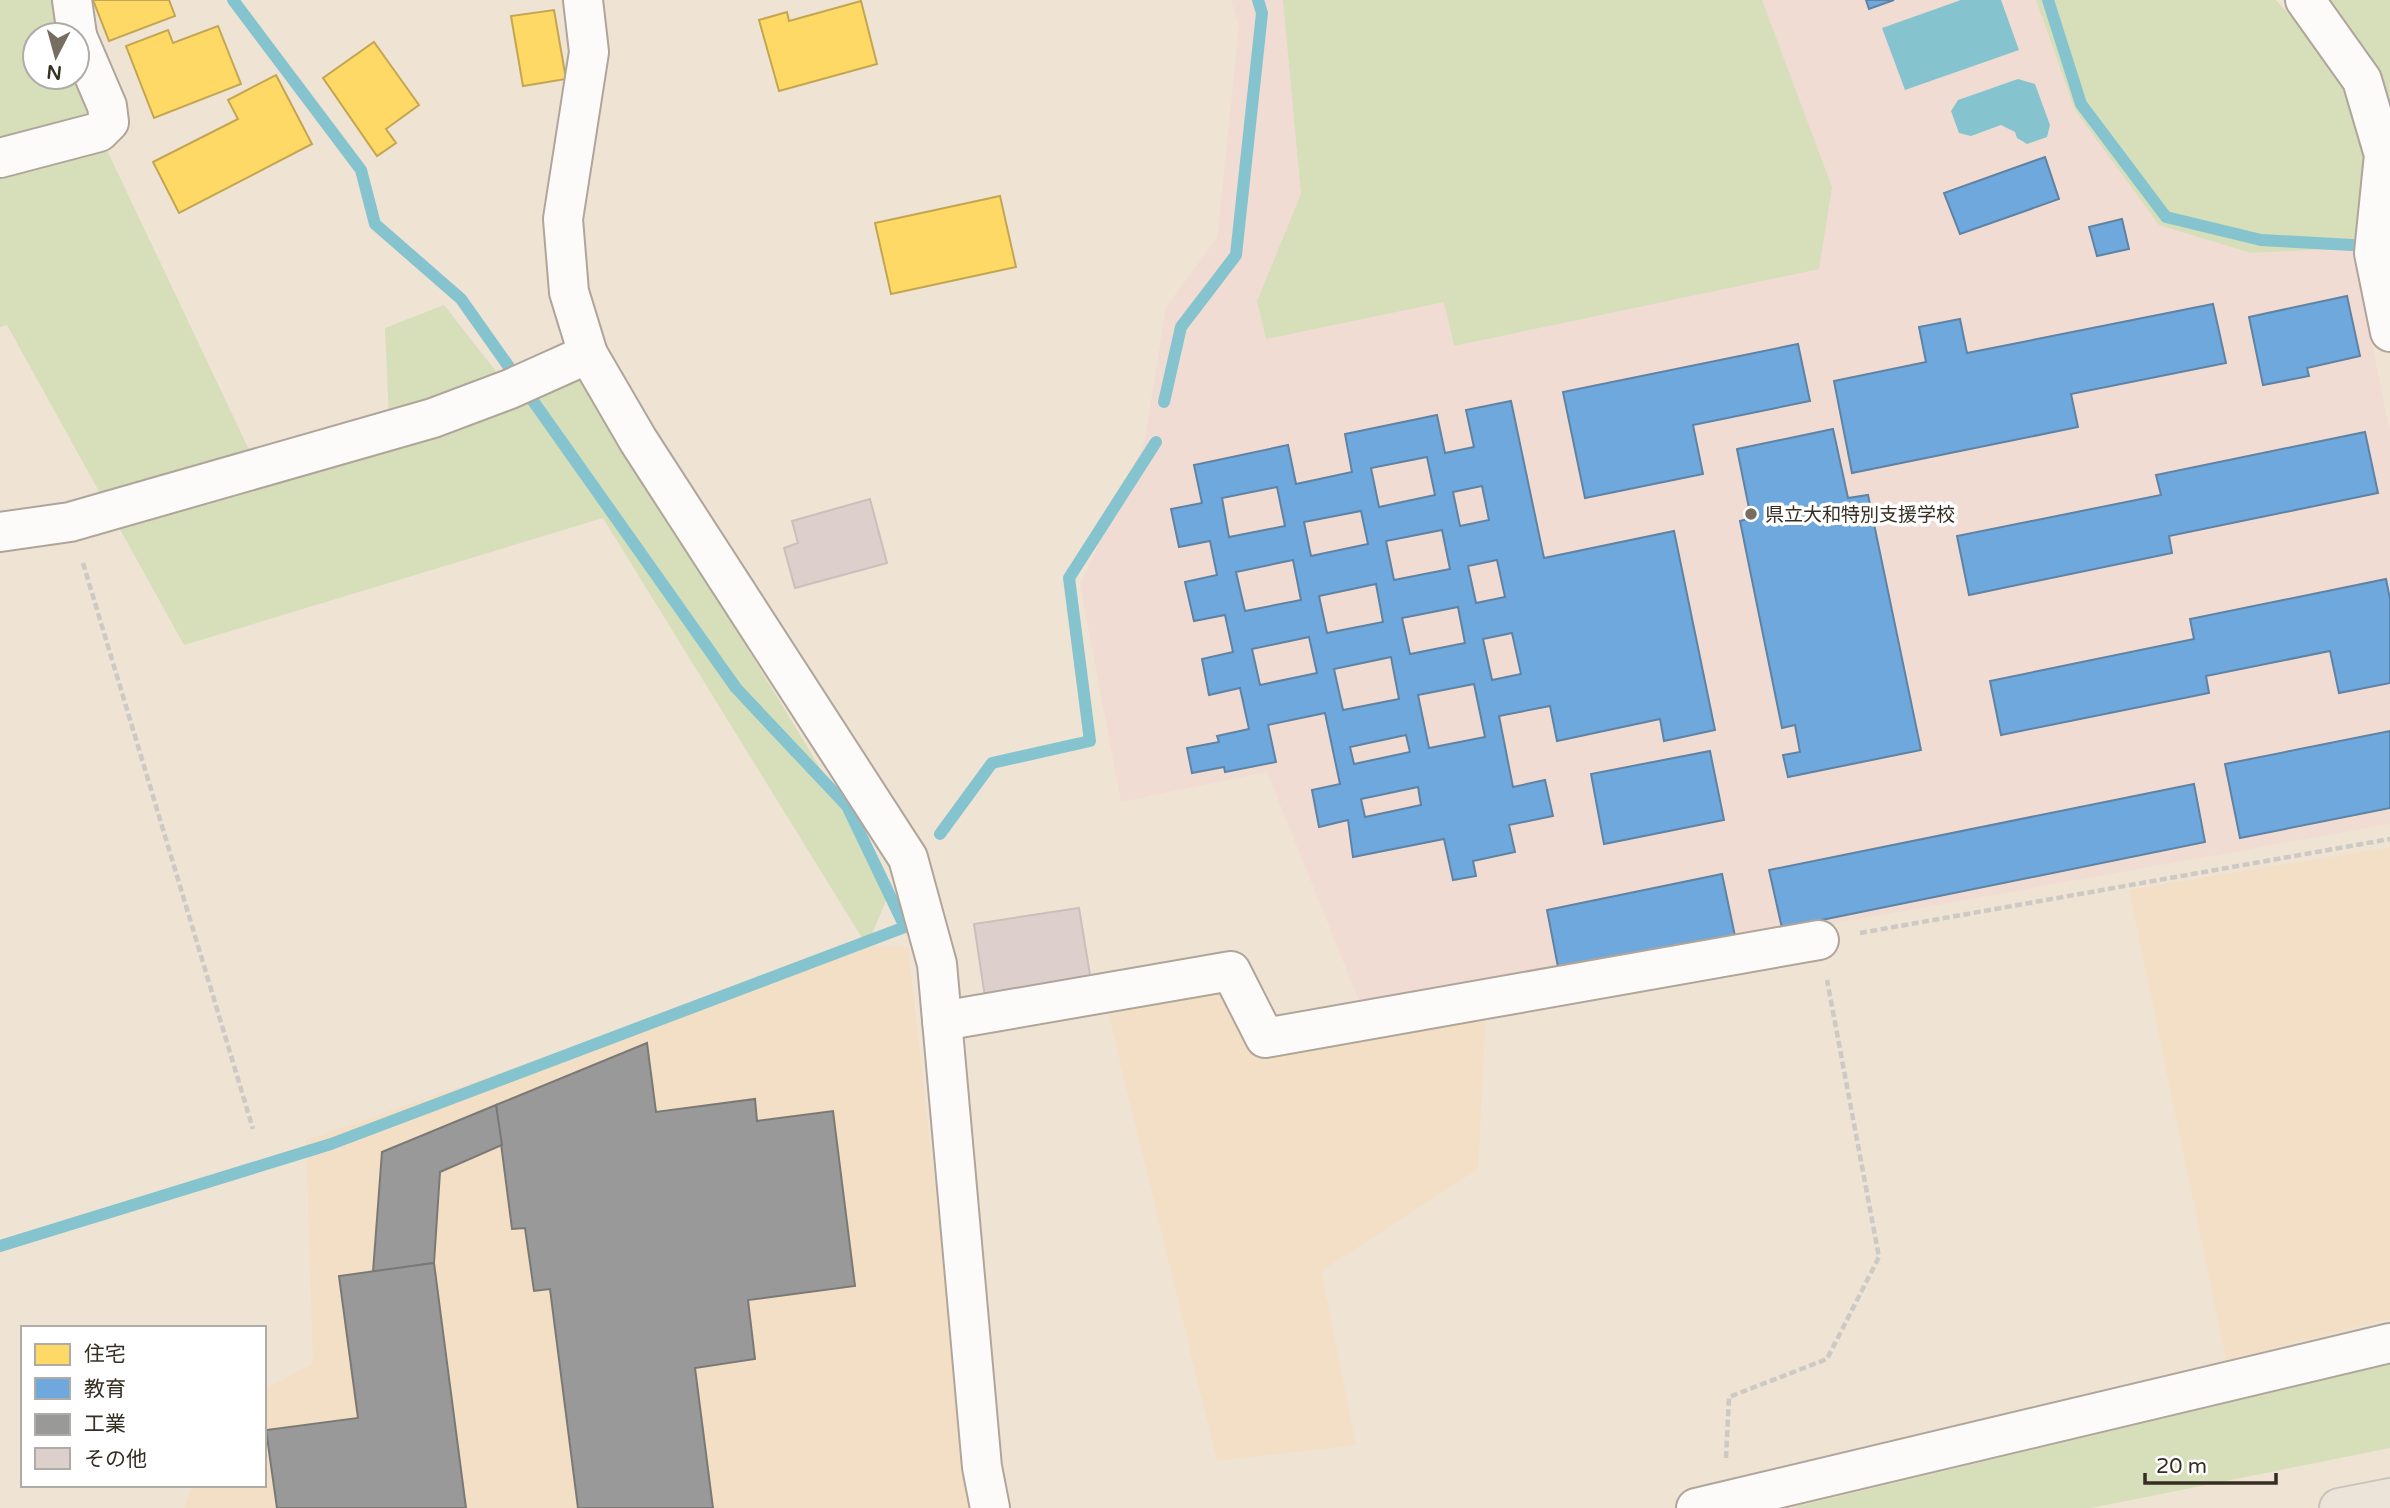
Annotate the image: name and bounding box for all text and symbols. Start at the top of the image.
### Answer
north arrow [21,21,91,91]
text: N [46,60,63,84]
place label: 県立大和特別支援学校 [1765,504,1955,526]
marker: 県立大和特別支援学校 [1743,506,1759,522]
legend [21,1326,266,1487]
text: 住宅 [84,1342,126,1367]
text: 教育 [84,1377,126,1402]
text: 工業 [84,1412,126,1437]
scale bar [2145,1442,2276,1486]
text: その他 [84,1447,147,1472]
text: 20 m [2156,1454,2207,1479]

